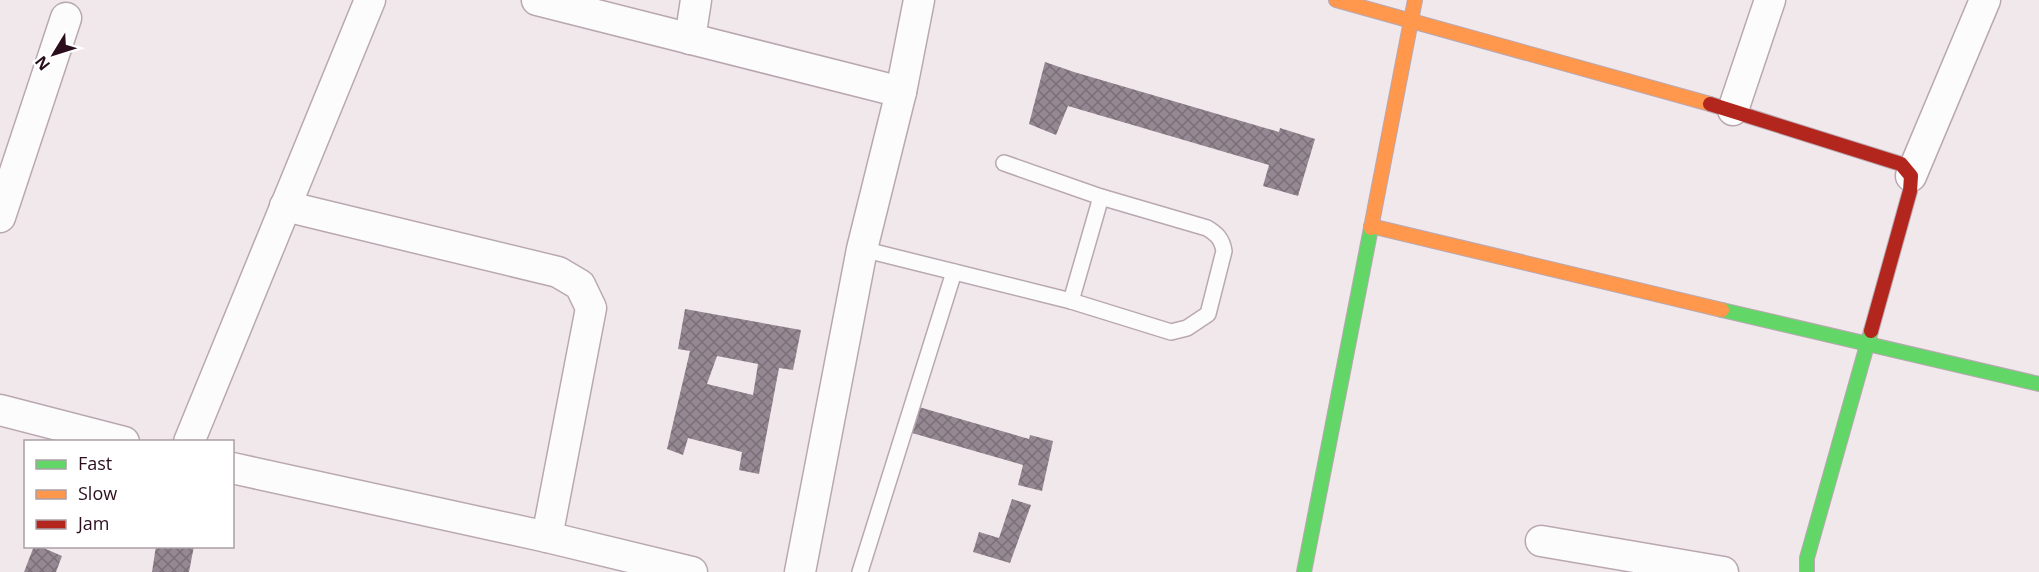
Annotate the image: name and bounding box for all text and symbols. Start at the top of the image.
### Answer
north arrow [24,24,84,84]
text: N [30,51,55,75]
legend [24,440,234,548]
text: Fast [78,451,112,475]
text: Slow [78,481,117,505]
text: Jam [76,511,110,535]

